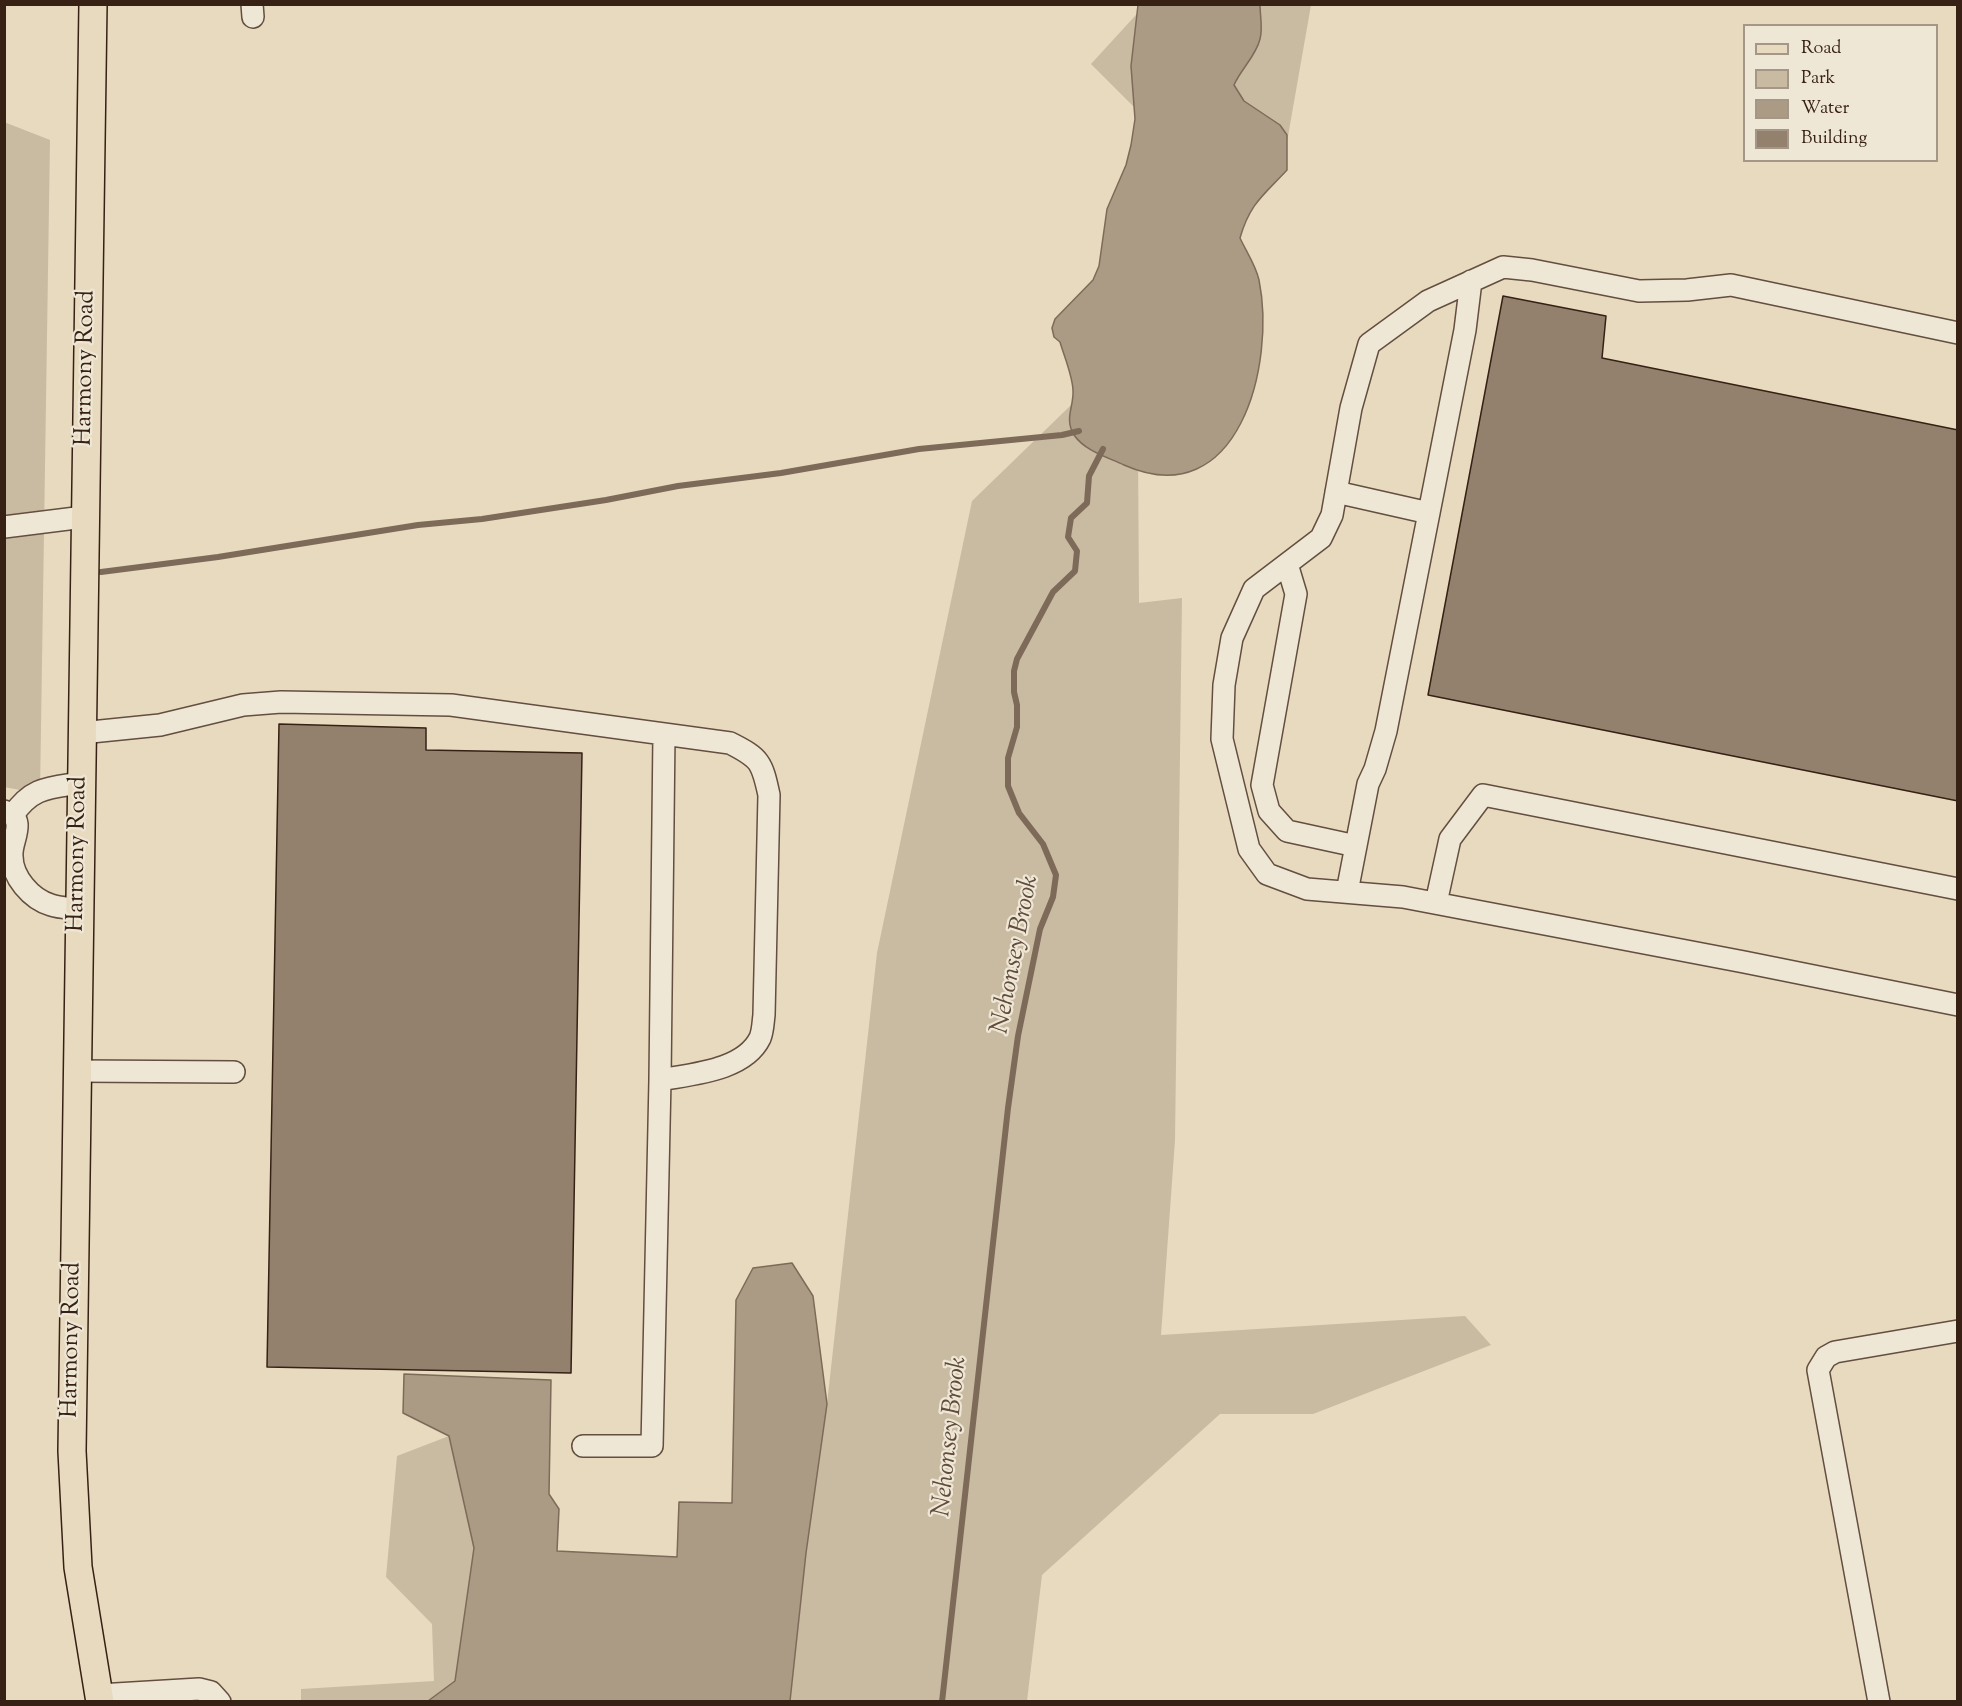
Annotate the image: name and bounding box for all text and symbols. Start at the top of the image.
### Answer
legend [1743,24,1938,162]
text: Road [1801,36,1841,62]
text: Park [1801,66,1835,92]
text: Water [1801,96,1849,122]
text: Building [1801,126,1867,152]
street label: Harmony Road [71,290,103,446]
street label: Harmony Road [63,776,95,932]
water label: Nehonsey Brook [986,873,1048,1037]
street label: Harmony Road [57,1262,89,1418]
water label: Nehonsey Brook [928,1355,976,1519]

